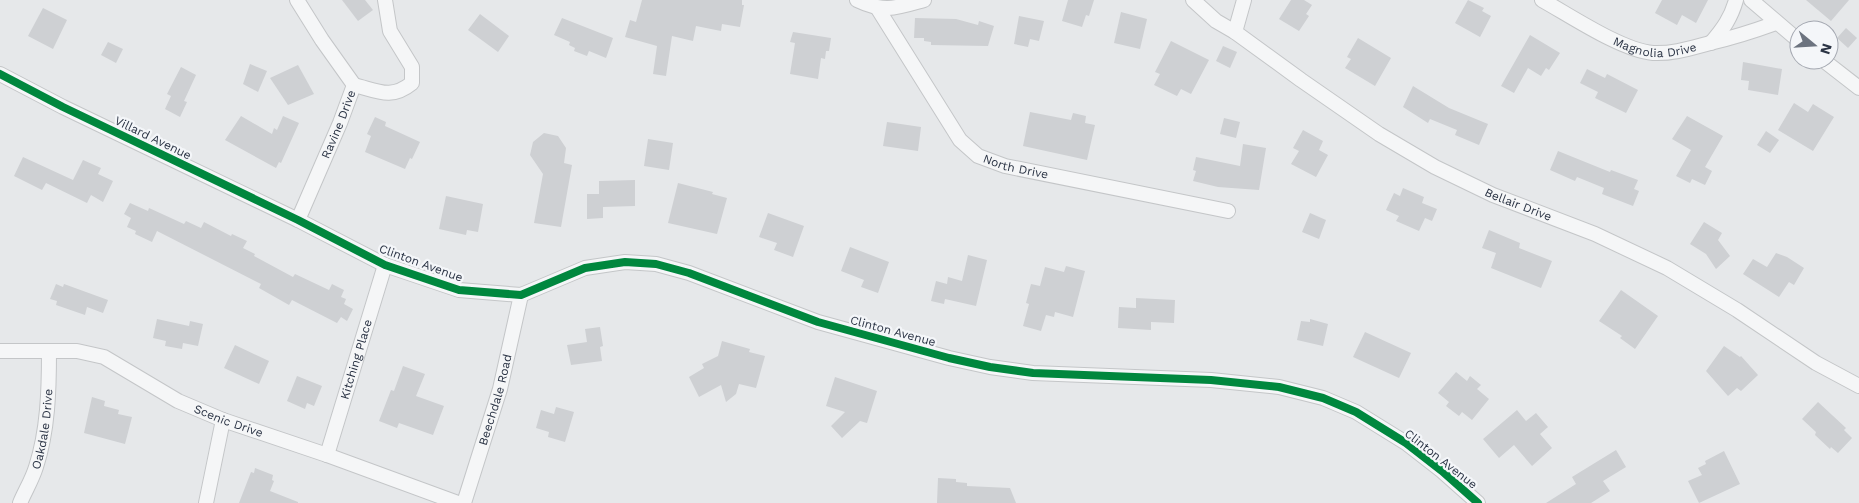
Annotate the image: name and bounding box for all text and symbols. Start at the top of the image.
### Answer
north arrow [1789,20,1839,70]
street label: Magnolia Drive [1611,34,1698,60]
text: N [1817,42,1836,56]
street label: Ravine Drive [319,88,359,161]
street label: Villard Avenue [112,113,194,163]
street label: North Drive [981,151,1050,182]
street label: Bellair Drive [1482,185,1554,224]
street label: Clinton Avenue [377,241,465,285]
street label: Clinton Avenue [849,313,937,349]
street label: Kitching Place [337,318,375,401]
street label: Beechdale Road [476,353,515,447]
street label: Oakdale Drive [29,389,55,471]
street label: Scenic Drive [192,402,265,440]
street label: Clinton Avenue [1402,426,1480,492]

